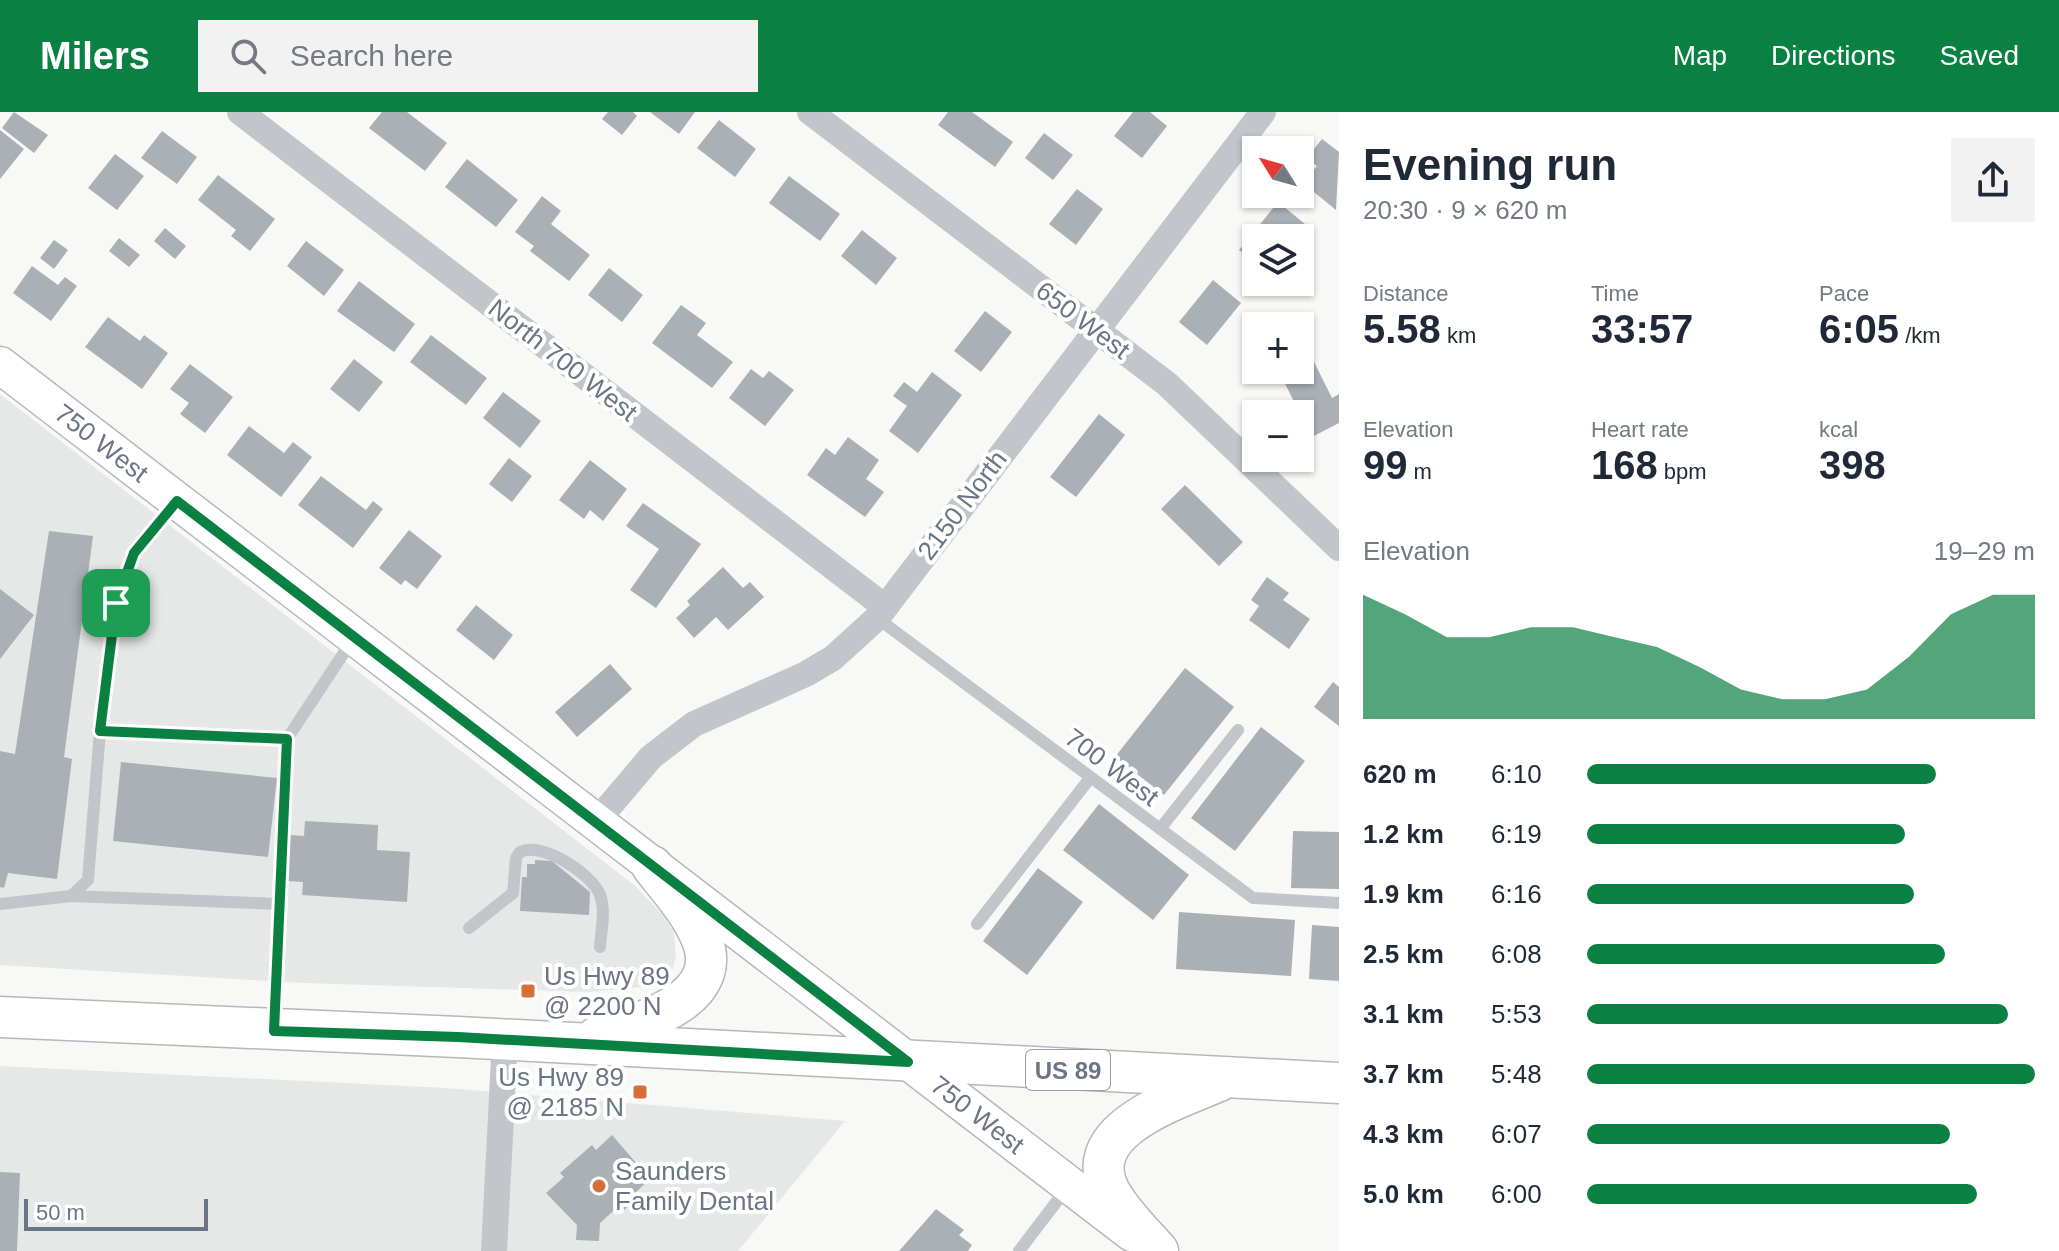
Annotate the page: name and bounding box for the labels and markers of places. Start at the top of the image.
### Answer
pin [82,569,150,637]
place label: Us Hwy 89 @ 2200 N [544,961,670,1021]
marker: Us Hwy 89 @ 2200 N [519,982,537,1000]
place label: Us Hwy 89 @ 2185 N [498,1062,624,1122]
marker: Us Hwy 89 @ 2185 N [631,1083,649,1101]
place label: Saunders Family Dental [615,1156,774,1216]
marker: Saunders Family Dental [590,1177,608,1195]

